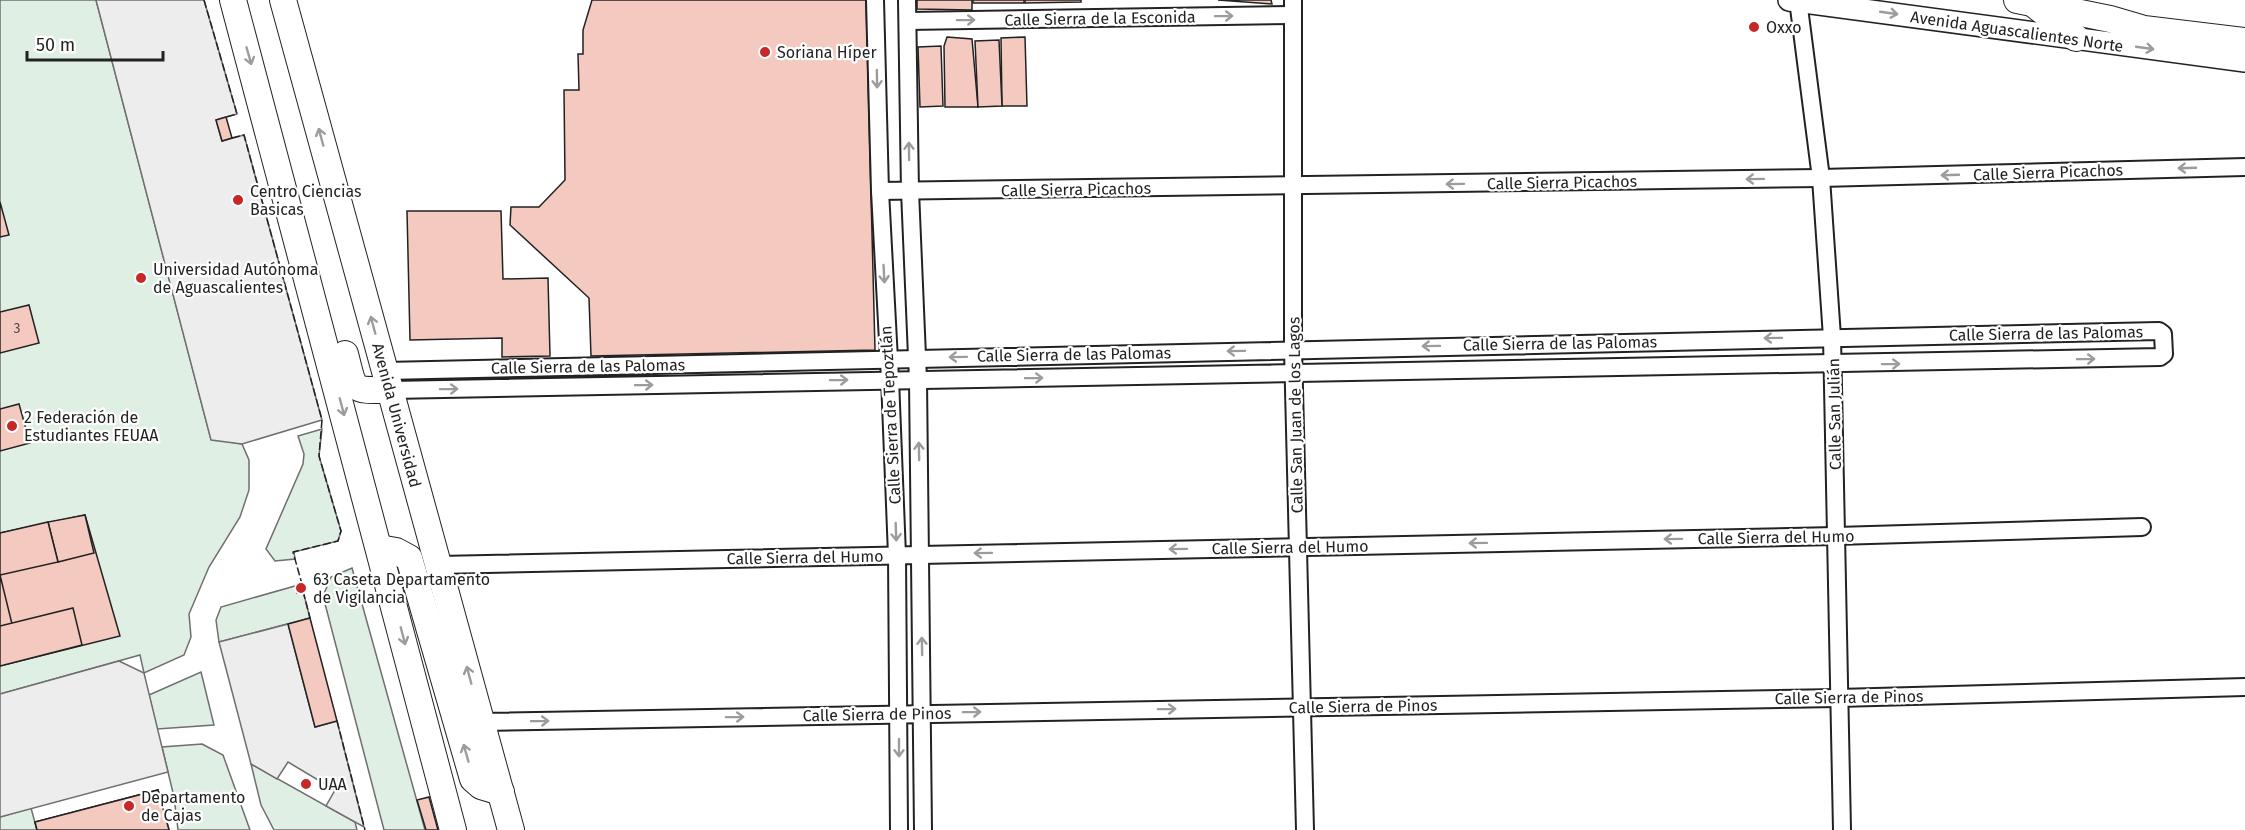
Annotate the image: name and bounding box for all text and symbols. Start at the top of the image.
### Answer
street label: Calle Sierra de la Esconida [1004,7,1196,30]
street label: Avenida Aguascalientes Norte [1909,7,2125,56]
one-way arrow [1879,8,1898,19]
one-way arrow [1214,10,1234,22]
one-way arrow [956,14,976,26]
place label: Oxxo [1766,18,1802,37]
marker: Oxxo [1747,20,1761,34]
scale bar [27,24,164,62]
text: 50 m [36,34,75,56]
one-way arrow [2134,42,2154,53]
place label: Soriana Híper [777,43,878,62]
marker: Soriana Híper [758,45,772,59]
one-way arrow [244,46,255,65]
one-way arrow [871,69,883,89]
one-way arrow [315,128,326,147]
one-way arrow [904,141,915,161]
street label: Calle Sierra Picachos [1973,160,2123,185]
one-way arrow [2177,163,2197,174]
one-way arrow [1940,169,1960,180]
street label: Calle Sierra Picachos [1487,172,1637,193]
one-way arrow [1745,173,1765,185]
one-way arrow [1445,178,1465,189]
street label: Calle Sierra Picachos [1001,179,1151,200]
place label: Centro Ciencias Basicas [250,182,362,219]
marker: Centro Ciencias Basicas [231,193,245,207]
place label: Universidad Autónoma de Aguascalientes [153,260,319,297]
one-way arrow [878,264,889,284]
marker: Universidad Autónoma de Aguascalientes [134,271,148,285]
one-way arrow [366,316,378,335]
street label: Calle San Juan de los Lagos [1284,317,1307,513]
house number: 3 [14,320,21,337]
street label: Calle Sierra de las Palomas [1949,322,2143,345]
street label: Calle Sierra de Tepoztlán [876,325,905,505]
street label: Calle Sierra de las Palomas [1463,332,1657,355]
one-way arrow [1764,332,1784,344]
one-way arrow [1422,340,1442,352]
street label: Avenida Universidad [368,341,425,489]
street label: Calle Sierra de las Palomas [977,343,1171,366]
one-way arrow [1227,345,1247,356]
one-way arrow [948,352,968,363]
one-way arrow [2075,353,2095,365]
street label: Calle Sierra de las Palomas [491,355,685,378]
street label: Calle San Julián [1824,358,1845,470]
one-way arrow [1880,358,1900,369]
one-way arrow [1024,373,1044,384]
one-way arrow [829,375,849,386]
one-way arrow [634,379,654,390]
one-way arrow [439,383,459,395]
one-way arrow [337,397,348,416]
place label: 2 Federación de Estudiantes FEUAA [24,408,159,445]
marker: 2 Federación de Estudiantes FEUAA [5,419,19,433]
one-way arrow [913,441,925,461]
one-way arrow [890,522,901,542]
street label: Calle Sierra del Humo [1697,527,1855,548]
one-way arrow [1663,533,1683,545]
street label: Calle Sierra del Humo [1211,537,1369,558]
one-way arrow [1468,537,1488,549]
one-way arrow [1168,544,1188,555]
street label: Calle Sierra del Humo [726,547,884,568]
one-way arrow [973,548,993,559]
place label: 63 Caseta Departamento de Vigilancia [313,570,490,607]
marker: 63 Caseta Departamento de Vigilancia [294,581,308,595]
one-way arrow [397,627,409,646]
one-way arrow [916,636,928,656]
one-way arrow [462,666,474,685]
street label: Calle Sierra de Pinos [1774,687,1924,708]
street label: Calle Sierra de Pinos [1288,696,1438,717]
one-way arrow [1156,703,1176,715]
street label: Calle Sierra de Pinos [802,704,952,725]
one-way arrow [961,707,981,718]
one-way arrow [724,711,744,723]
one-way arrow [529,715,549,726]
one-way arrow [893,737,905,757]
one-way arrow [459,744,471,763]
place label: UAA [318,775,348,794]
marker: UAA [299,777,313,791]
place label: Departamento de Cajas [141,788,245,825]
marker: Departamento de Cajas [122,799,136,813]

